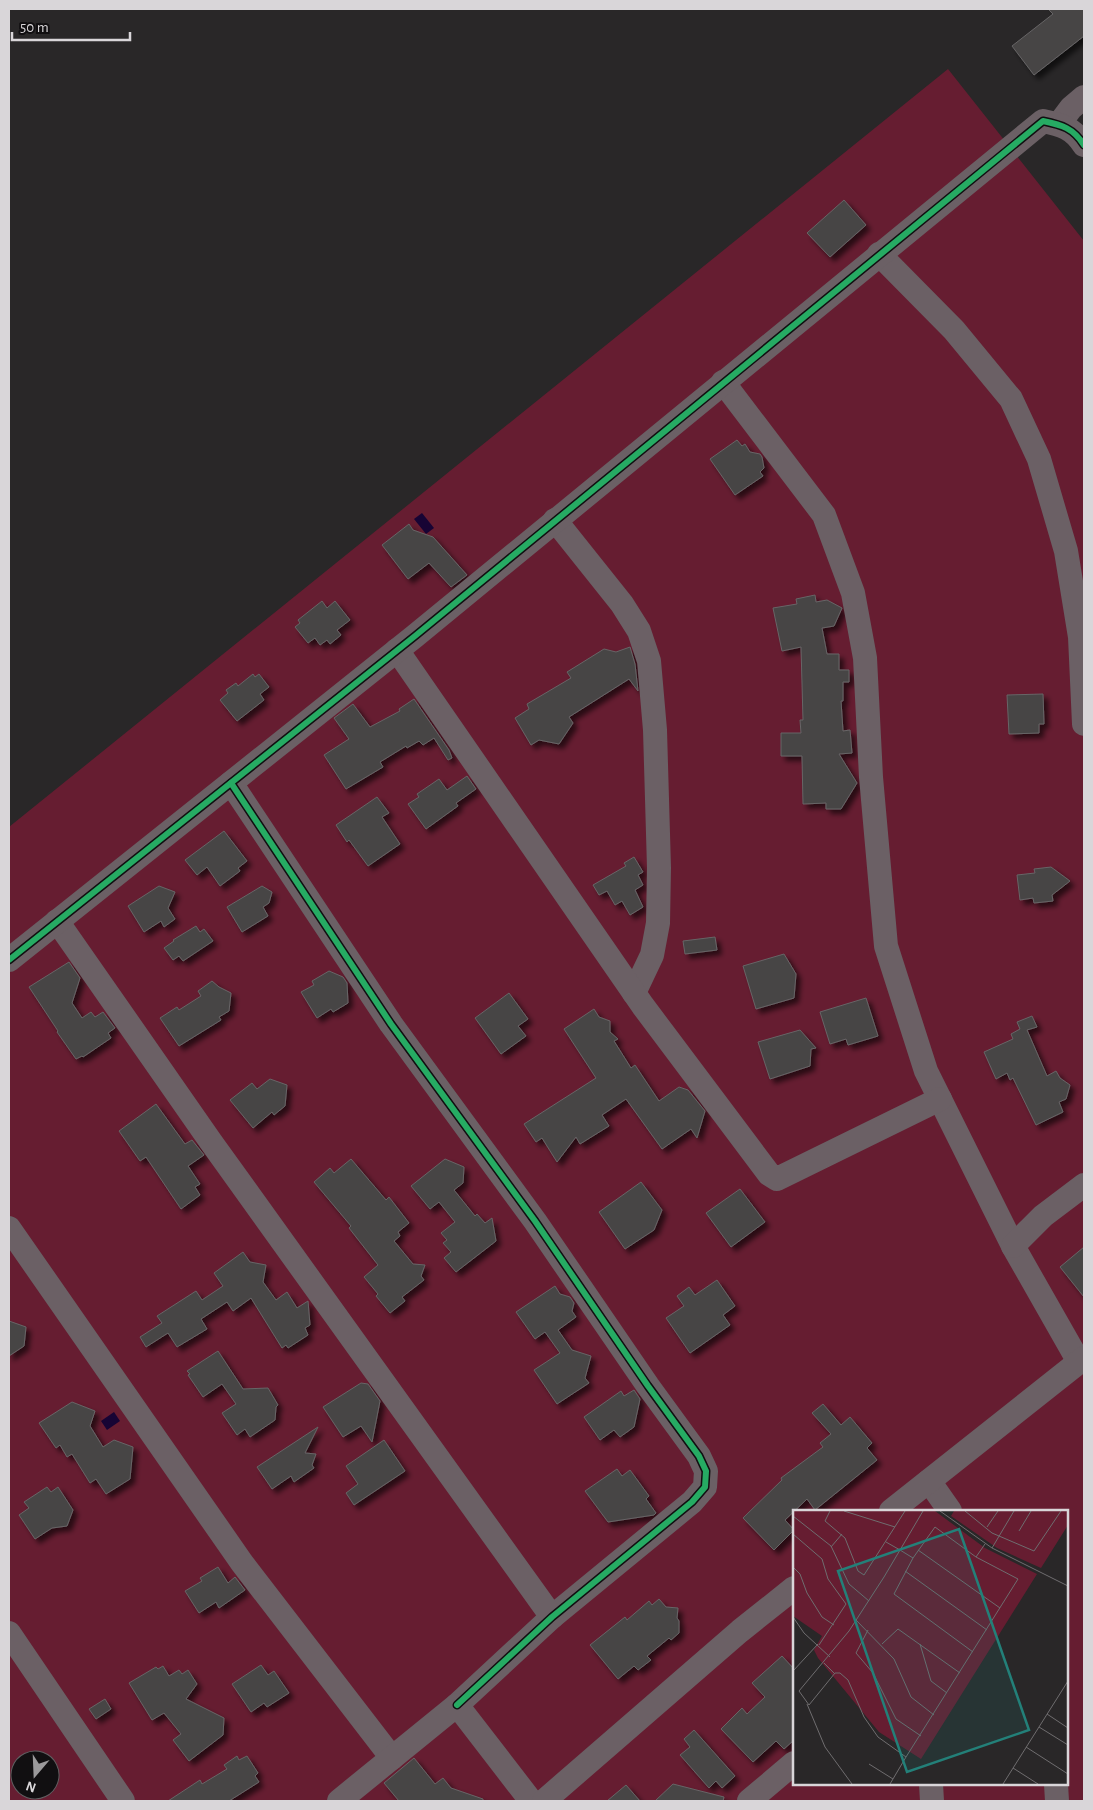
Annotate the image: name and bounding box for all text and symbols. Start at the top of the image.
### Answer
scale bar [12,10,130,42]
text: 50 m [20,20,49,35]
inset map [793,1510,1068,1785]
north arrow [10,1750,60,1800]
text: N [24,1778,38,1795]

